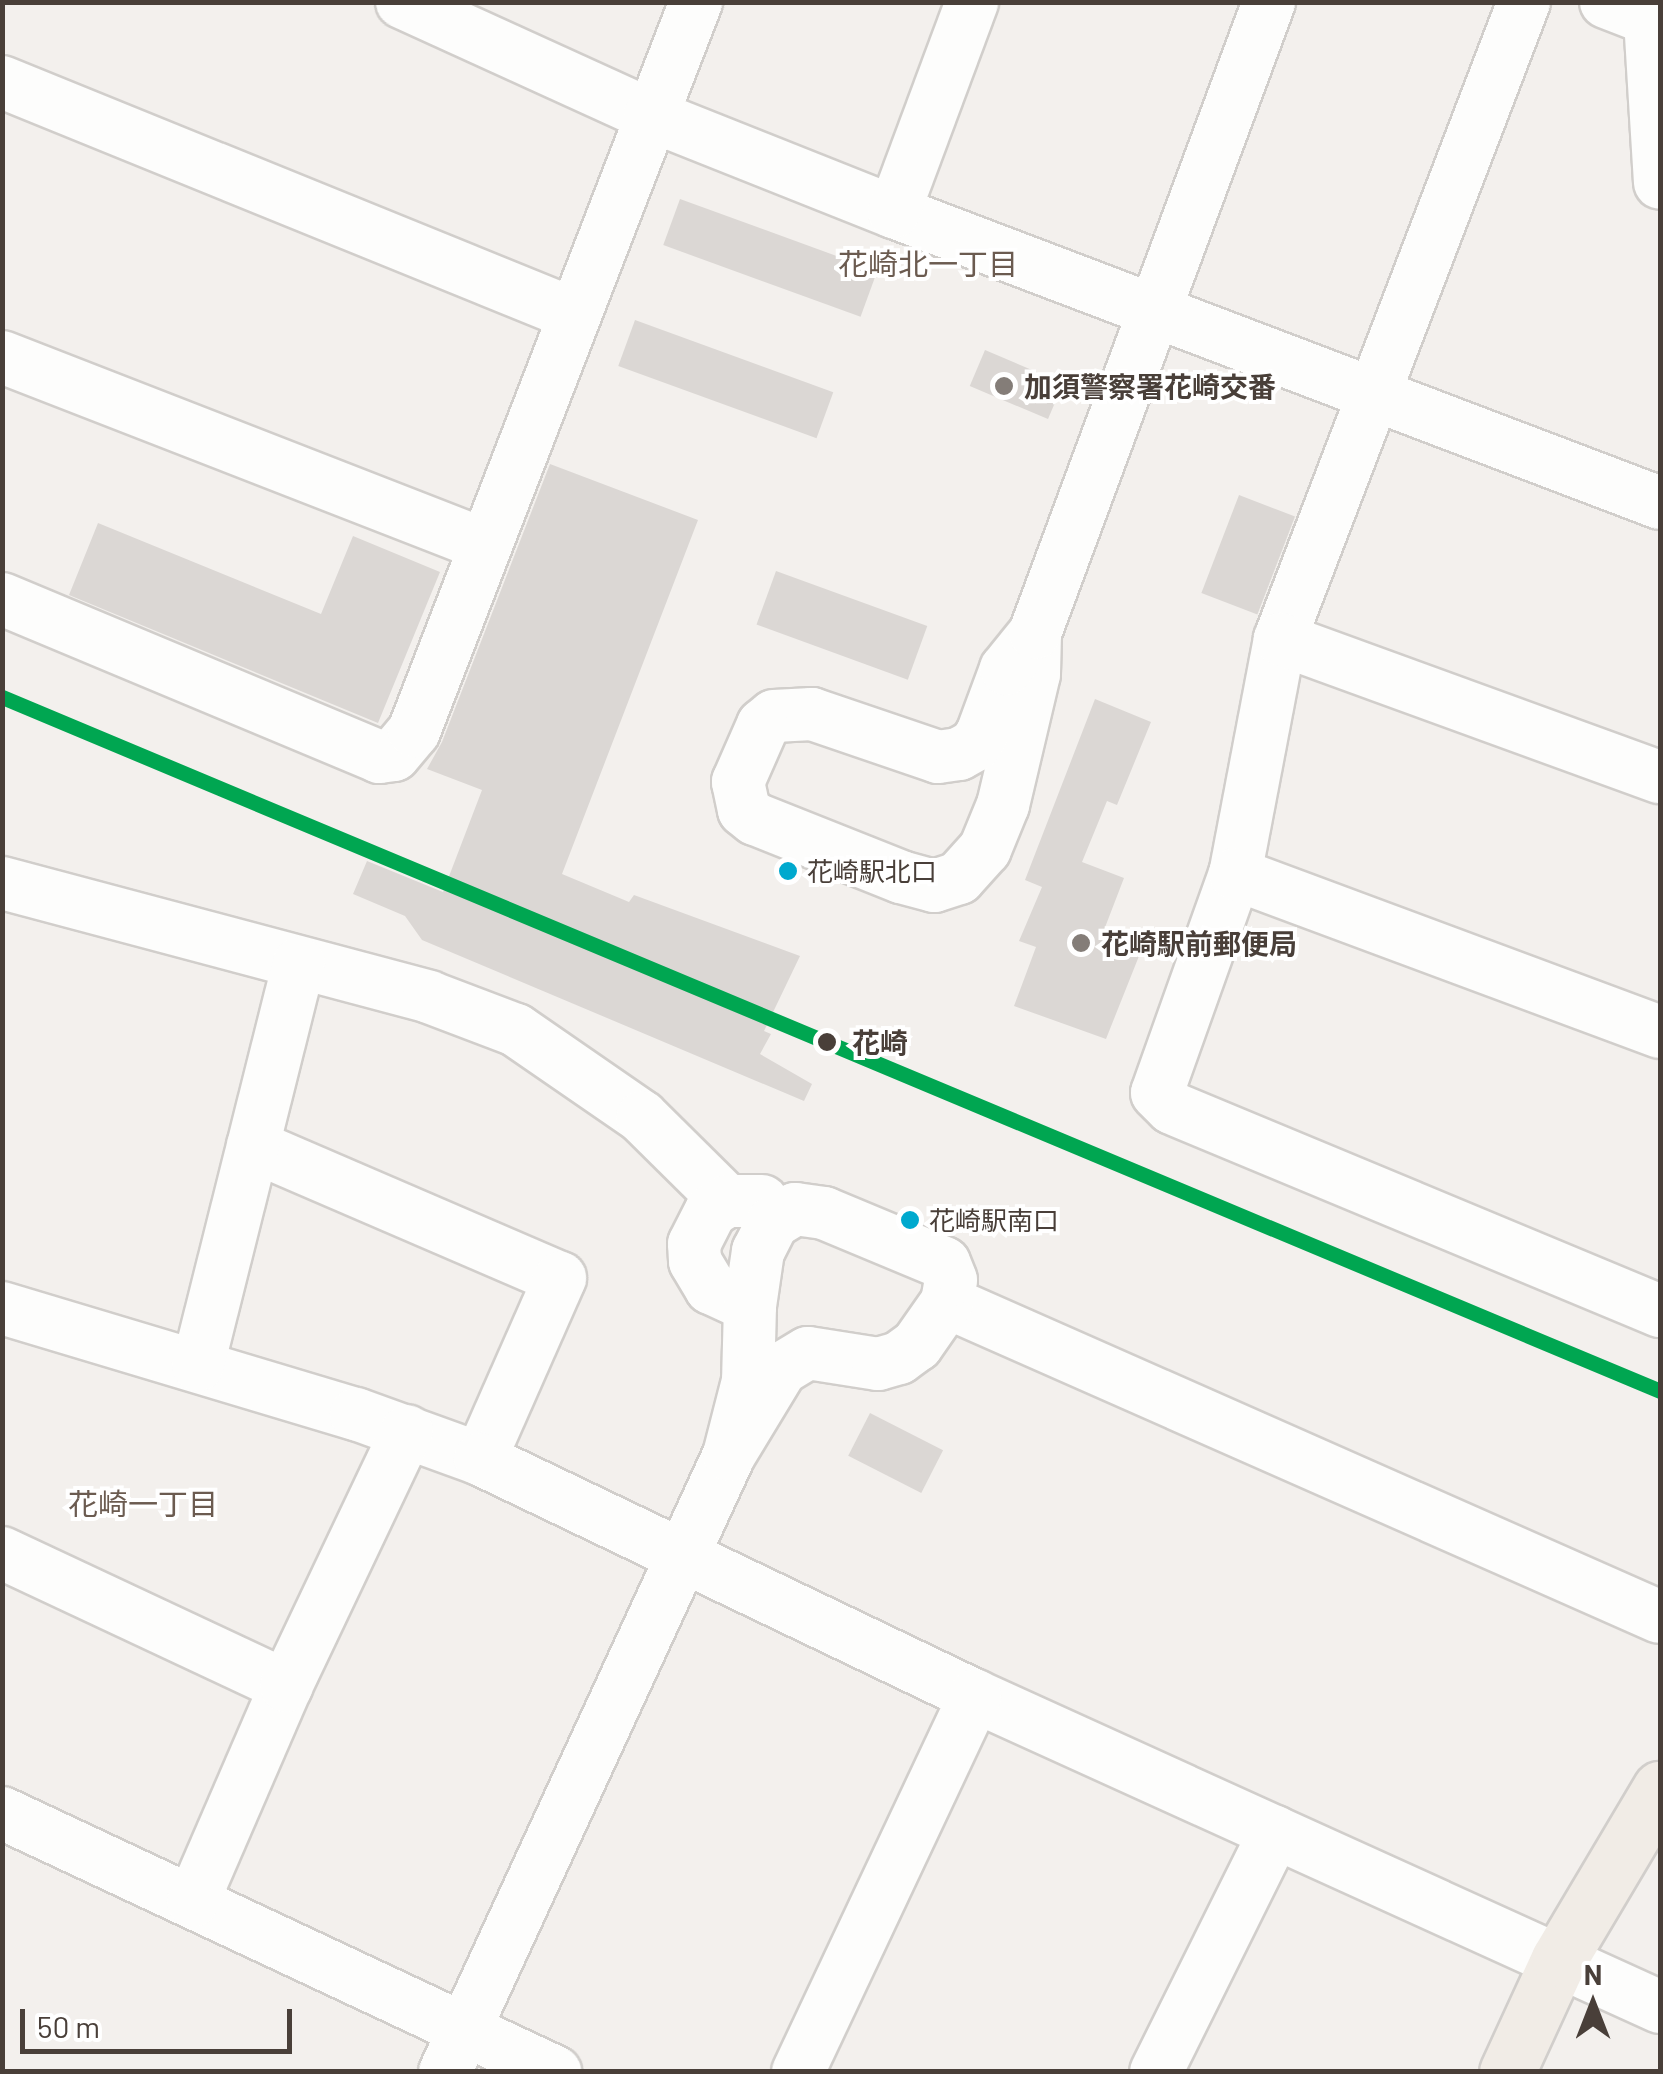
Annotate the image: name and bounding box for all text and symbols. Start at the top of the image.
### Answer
district label: 花崎北一丁目 [838,245,1018,281]
place label: 加須警察署花崎交番 [1024,369,1276,403]
marker: 加須警察署花崎交番 [993,375,1015,397]
place label: 花崎駅北口 [807,855,937,887]
marker: 花崎駅北口 [778,861,798,881]
place label: 花崎駅前郵便局 [1101,926,1297,960]
marker: 花崎駅前郵便局 [1070,932,1092,954]
place label: 花崎 [852,1025,908,1059]
marker: 花崎 [811,1026,843,1058]
place label: 花崎駅南口 [929,1204,1059,1236]
marker: 花崎駅南口 [900,1210,920,1230]
district label: 花崎一丁目 [68,1485,218,1521]
north arrow [1543,1954,1643,2054]
text: N [1584,1957,1602,1991]
scale bar [25,1989,298,2051]
text: 50 m [37,2008,100,2044]

